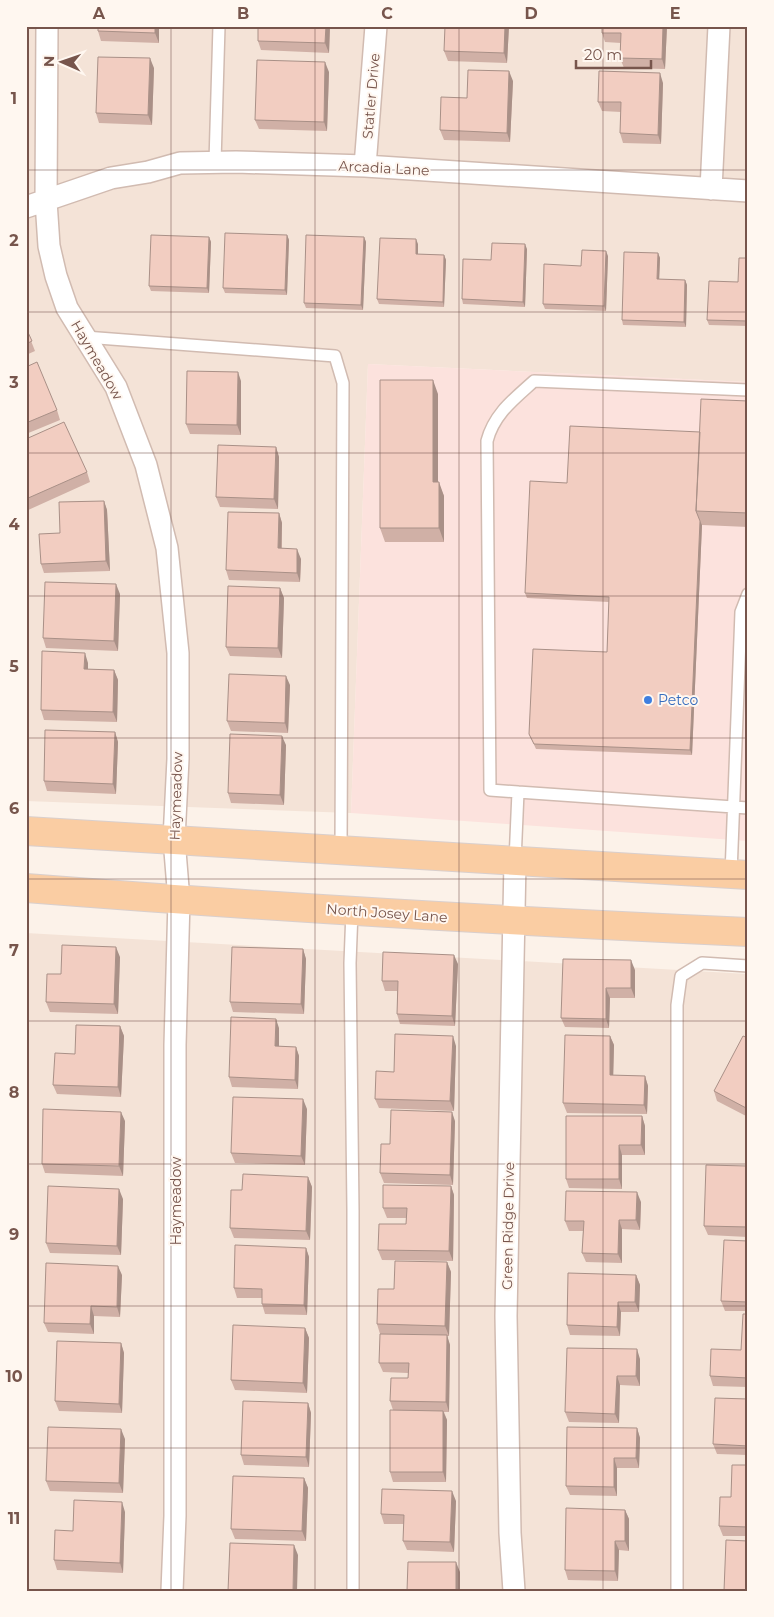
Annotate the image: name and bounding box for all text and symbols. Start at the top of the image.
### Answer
text: A [92,4,106,23]
text: B [237,4,249,23]
text: C [381,4,393,23]
text: D [524,4,538,23]
text: E [670,4,680,23]
north arrow [38,38,88,88]
scale bar [576,38,652,70]
text: 20 m [584,45,622,64]
street label: Statler Drive [358,52,384,140]
text: N [40,56,58,68]
text: 1 [11,89,17,108]
street label: Arcadia Lane [338,157,430,179]
text: 2 [9,231,19,250]
street label: Haymeadow [67,317,127,404]
text: 3 [8,373,19,392]
text: 4 [8,515,20,534]
text: 5 [9,657,19,676]
place label: Petco [658,691,699,709]
marker: Petco [642,694,654,706]
street label: Haymeadow [165,751,187,841]
text: 6 [9,799,19,818]
street label: North Josey Lane [326,900,448,926]
text: 7 [9,941,19,960]
text: 8 [9,1083,19,1102]
street label: Haymeadow [167,1156,185,1245]
street label: Green Ridge Drive [498,1162,518,1290]
text: 9 [9,1225,19,1244]
text: 10 [5,1367,23,1386]
text: 11 [8,1509,20,1528]

